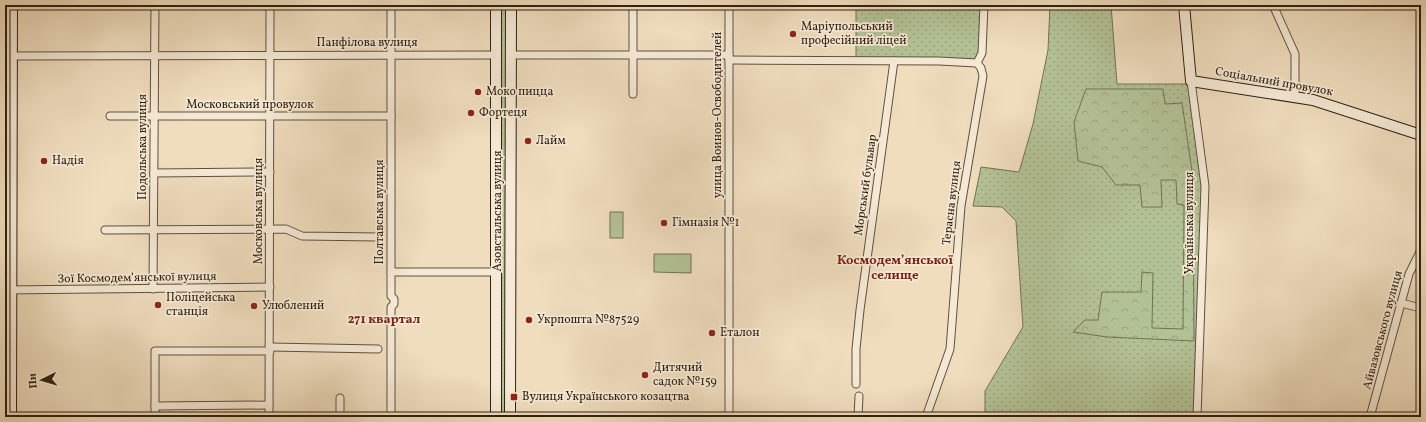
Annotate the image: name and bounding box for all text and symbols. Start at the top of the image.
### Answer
place label: Маріупольський професійний ліцей [801,19,907,49]
marker: Маріупольський професійний ліцей [788,29,798,39]
street label: улица Воинов-Освободителей [710,32,726,198]
street label: Панфілова вулиця [317,35,417,51]
street label: Соціальний провулок [1214,64,1335,100]
place label: Моко пицца [486,84,553,100]
marker: Моко пицца [473,87,483,97]
street label: Подольська вулиця [135,94,151,200]
street label: Московський провулок [186,97,314,113]
place label: Фортеця [479,105,527,121]
marker: Фортеця [466,108,476,118]
place label: Лайм [536,133,566,149]
street label: Морський бульвар [851,133,881,237]
marker: Лайм [523,136,533,146]
street label: Азовстальська вулиця [490,150,506,272]
place label: Надiя [52,153,84,169]
marker: Надiя [39,156,49,166]
street label: Московська вулиця [251,158,267,264]
street label: Полтавська вулиця [372,159,388,265]
street label: Терасна вулиця [939,160,965,246]
street label: Українська вулиця [1182,172,1198,274]
place label: Гімназія №1 [672,215,740,231]
marker: Гімназія №1 [659,218,669,228]
district label: Космодем’янської селище [837,252,953,285]
street label: Зої Космодем’янської вулиця [57,269,217,287]
street label: Айвазовського вулиця [1359,269,1407,391]
place label: Поліцейська станція [166,290,235,320]
place label: Улюблений [262,298,324,314]
marker: Поліцейська станція [153,300,163,310]
marker: Улюблений [249,301,259,311]
district label: 271 квартал [348,311,421,329]
place label: Укрпошта №87529 [537,312,639,328]
marker: Укрпошта №87529 [524,315,534,325]
place label: Еталон [720,325,760,341]
marker: Еталон [707,328,717,338]
north arrow [22,360,62,400]
place label: Дитячий садок №159 [653,360,717,390]
marker: Дитячий садок №159 [640,370,650,380]
text: Пн [25,372,42,389]
place label: Вулиця Українського козацтва [522,389,690,405]
marker: Вулиця Українського козацтва [509,392,519,402]

